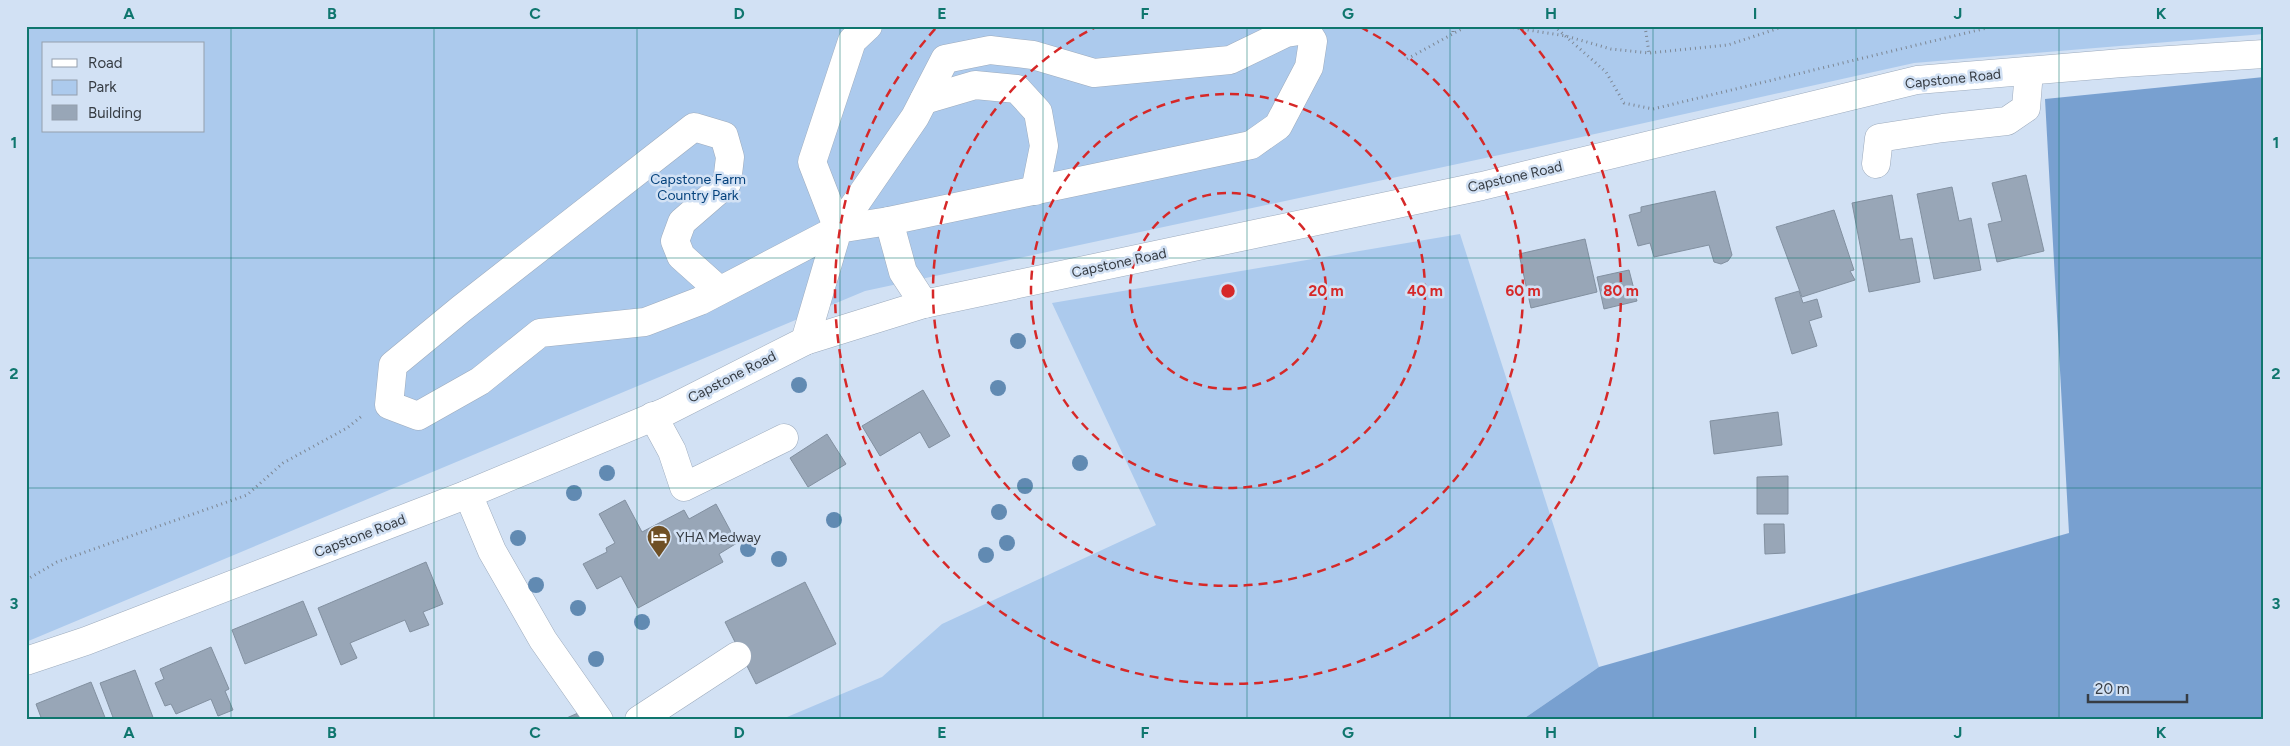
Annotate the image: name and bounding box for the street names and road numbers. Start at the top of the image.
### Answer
street label: Capstone Road [1904,65,2002,93]
street label: Capstone Road [1466,158,1564,196]
street label: Capstone Road [1070,245,1168,281]
street label: Capstone Road [685,348,779,406]
street label: Capstone Road [312,511,408,561]

